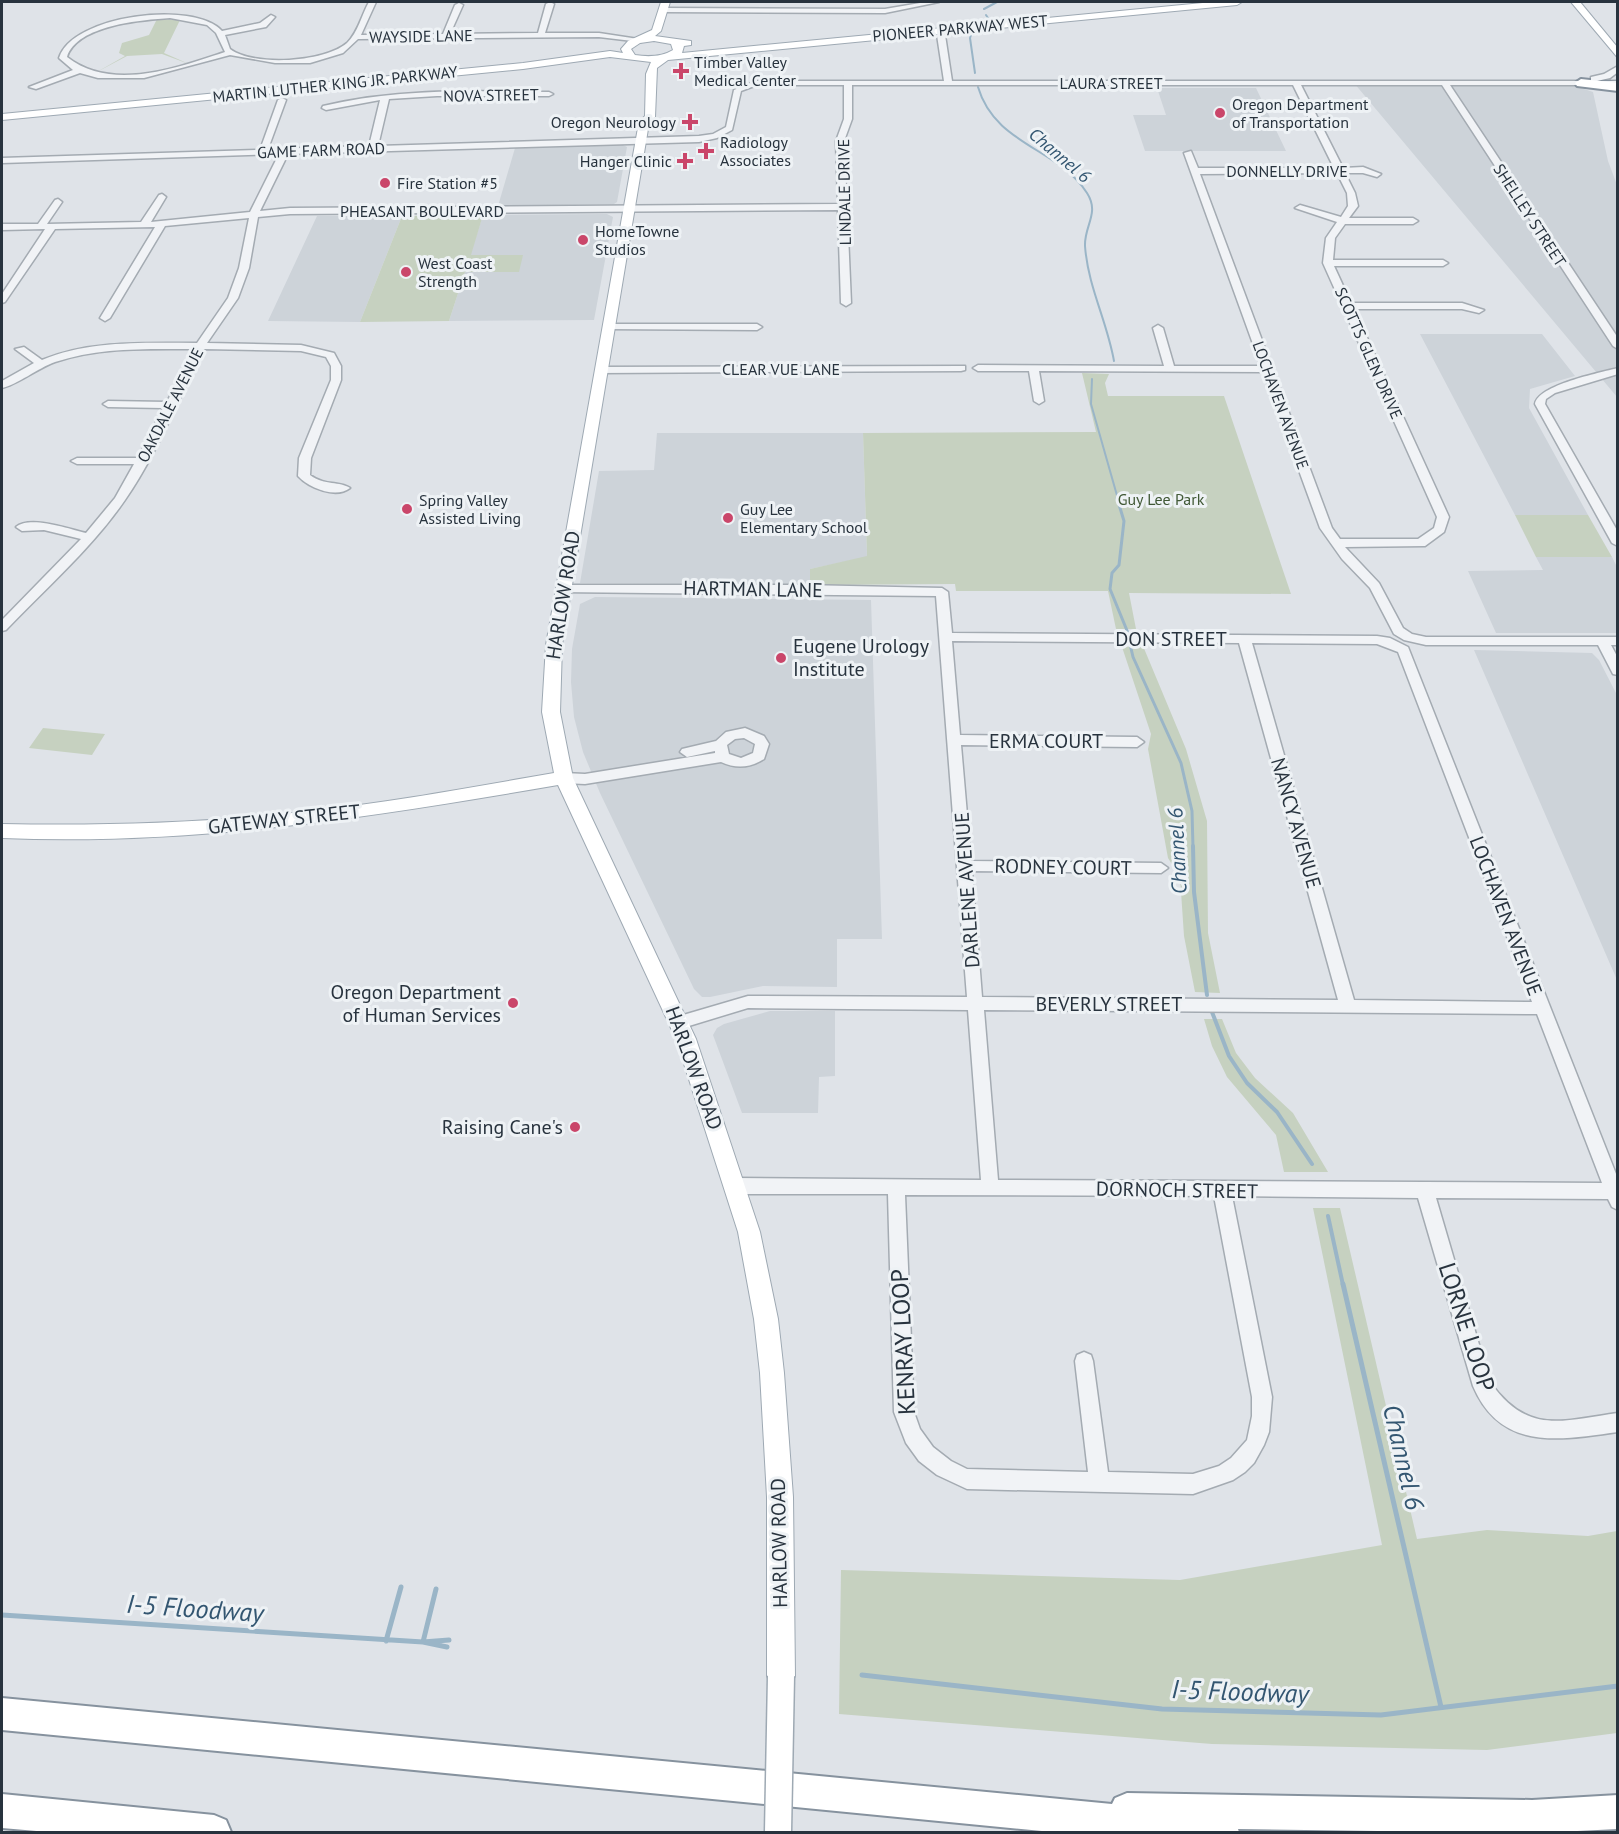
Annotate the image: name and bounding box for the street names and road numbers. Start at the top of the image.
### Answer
street label: PIONEER PARKWAY WEST [872,10,1048,46]
street label: WAYSIDE LANE [369,25,473,47]
street label: MARTIN LUTHER KING JR. PARKWAY [211,61,459,107]
street label: LAURA STREET [1059,73,1163,93]
street label: NOVA STREET [443,84,539,106]
street label: GAME FARM ROAD [257,138,385,162]
street label: LINDALE DRIVE [833,139,855,245]
street label: SHELLEY STREET [1489,160,1571,270]
street label: DONNELLY DRIVE [1226,161,1348,181]
street label: PHEASANT BOULEVARD [340,201,504,221]
street label: SCOTTS GLEN DRIVE [1331,284,1407,422]
street label: LOCHAVEN AVENUE [1249,338,1313,472]
street label: OAKDALE AVENUE [133,344,207,466]
street label: CLEAR VUE LANE [722,359,840,379]
street label: HARLOW ROAD [540,529,586,661]
street label: HARTMAN LANE [683,575,823,603]
street label: DON STREET [1115,626,1227,652]
street label: ERMA COURT [989,728,1103,754]
street label: NANCY AVENUE [1265,755,1327,891]
street label: GATEWAY STREET [207,798,361,840]
street label: DARLENE AVENUE [949,811,985,969]
street label: LOCHAVEN AVENUE [1464,833,1548,999]
street label: RODNEY COURT [994,853,1132,881]
street label: BEVERLY STREET [1036,991,1182,1017]
street label: HARLOW ROAD [660,1003,728,1133]
street label: DORNOCH STREET [1096,1176,1258,1204]
street label: LORNE LOOP [1432,1258,1502,1396]
street label: KENRAY LOOP [884,1268,922,1416]
street label: HARLOW ROAD [765,1478,793,1608]

